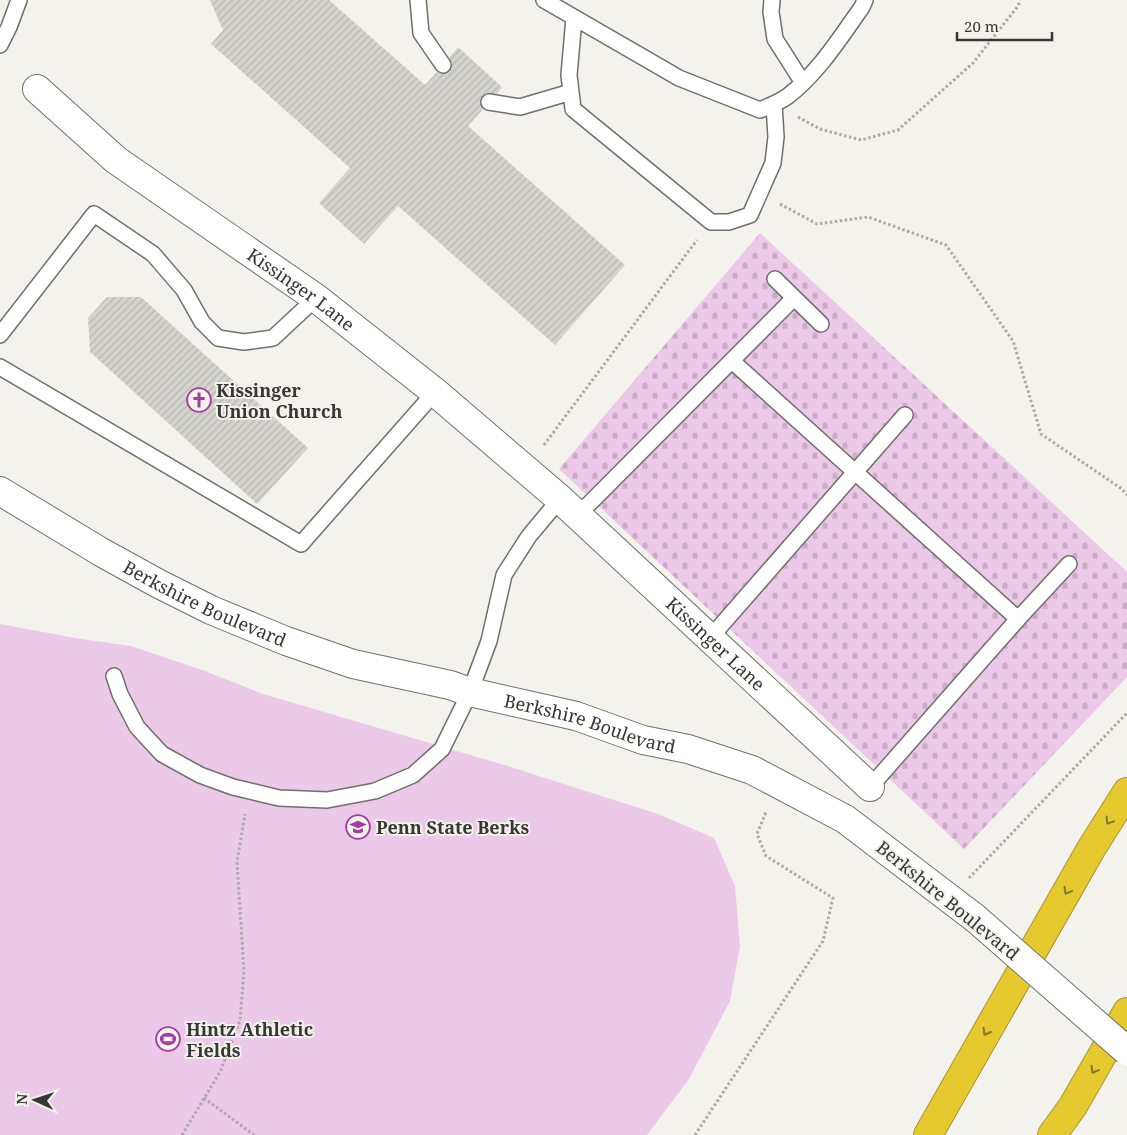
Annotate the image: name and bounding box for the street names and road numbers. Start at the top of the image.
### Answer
street label: Kissinger Lane [243,242,360,336]
street label: Berkshire Boulevard [119,555,290,652]
street label: Kissinger Lane [661,592,770,696]
street label: Berkshire Boulevard [502,688,678,758]
street label: Berkshire Boulevard [872,835,1024,965]

